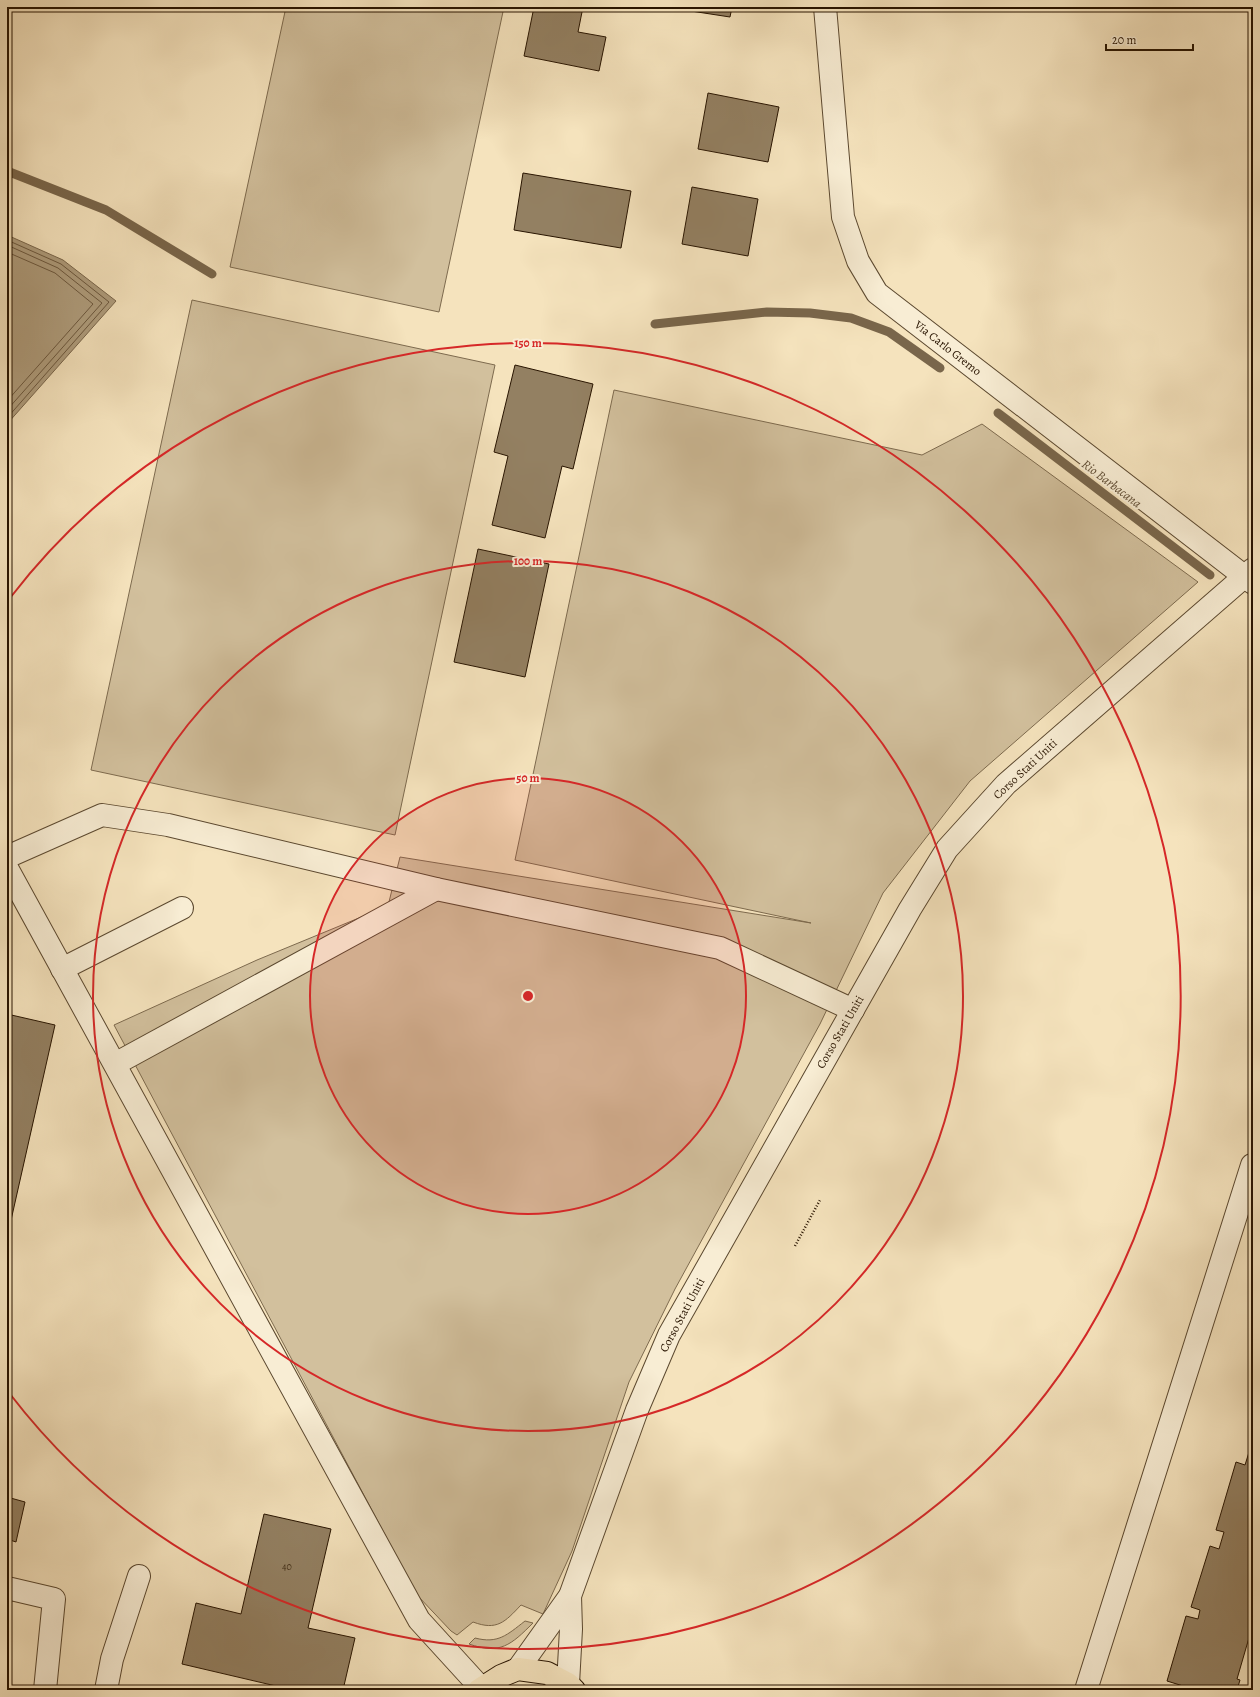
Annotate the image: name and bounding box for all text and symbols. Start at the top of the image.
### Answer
scale bar [1106,26,1193,52]
text: 20 m [1112,32,1136,48]
street label: Via Carlo Gremo [910,316,985,379]
text: 150 m [514,335,542,351]
water label: Rio Barbacana [1078,455,1145,511]
text: 100 m [514,553,542,569]
street label: Corso Stati Uniti [990,735,1060,803]
text: 50 m [516,770,540,786]
centre of rings [521,989,535,1003]
street label: Corso Stati Uniti [813,993,867,1071]
street label: Corso Stati Uniti [656,1275,708,1355]
house number: 40 [282,1560,292,1573]

